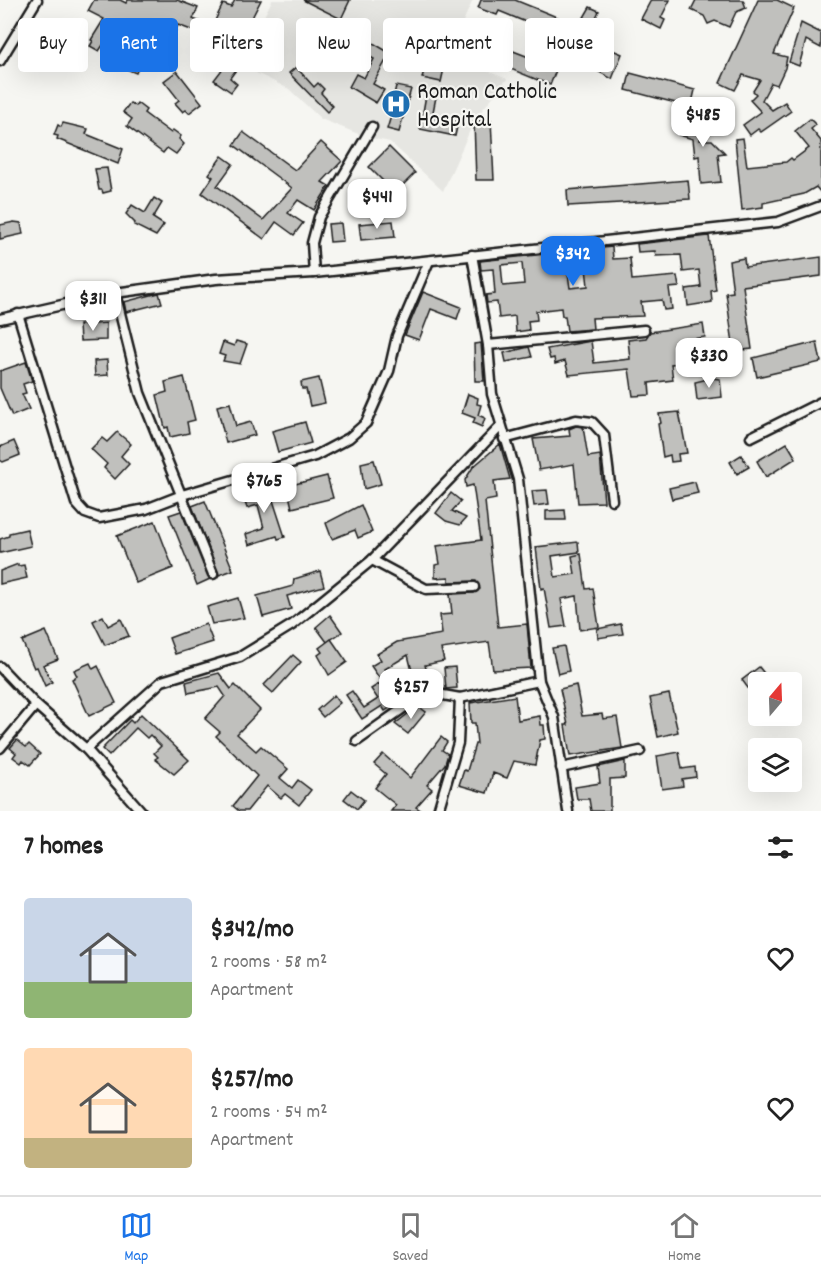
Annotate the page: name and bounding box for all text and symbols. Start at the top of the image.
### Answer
chip: Buy [18,18,88,72]
chip: Rent [100,18,178,72]
chip: Filters [190,18,284,72]
chip: New [296,18,371,72]
chip: Apartment [383,18,513,72]
chip: House [525,18,614,72]
place label: Roman Catholic Hospital [417,76,557,138]
hospital icon: Roman Catholic Hospital [380,88,412,120]
pin: $485 [667,97,739,148]
text: $485 [685,102,721,130]
pin: $441 [341,179,413,230]
text: $441 [361,184,393,212]
pin: $342 [537,236,609,287]
text: $342 [555,241,591,269]
pin: $311 [57,281,129,332]
text: $311 [79,286,107,314]
pin: $330 [673,338,745,389]
text: $330 [690,343,728,371]
pin: $765 [228,463,300,514]
text: $765 [246,468,282,496]
pin: $257 [375,669,447,720]
north arrow [748,672,802,726]
map controls [748,672,802,792]
text: $257 [393,674,429,702]
button: layers [748,738,802,792]
text: 7 homes [24,829,104,866]
icon: filters [764,831,797,864]
text: $342/mo [210,912,294,949]
icon: home [72,922,144,994]
icon: heart [764,942,797,975]
text: 2 rooms · 58 m² [210,949,327,977]
text: Apartment [210,977,293,1005]
text: $257/mo [210,1062,293,1099]
icon: home [72,1072,144,1144]
icon: heart [764,1092,797,1125]
text: 2 rooms · 54 m² [210,1099,328,1127]
text: Apartment [210,1127,293,1155]
tab: Map [120,1209,153,1268]
tab: Saved [392,1209,428,1268]
tab: Home [668,1209,701,1268]

